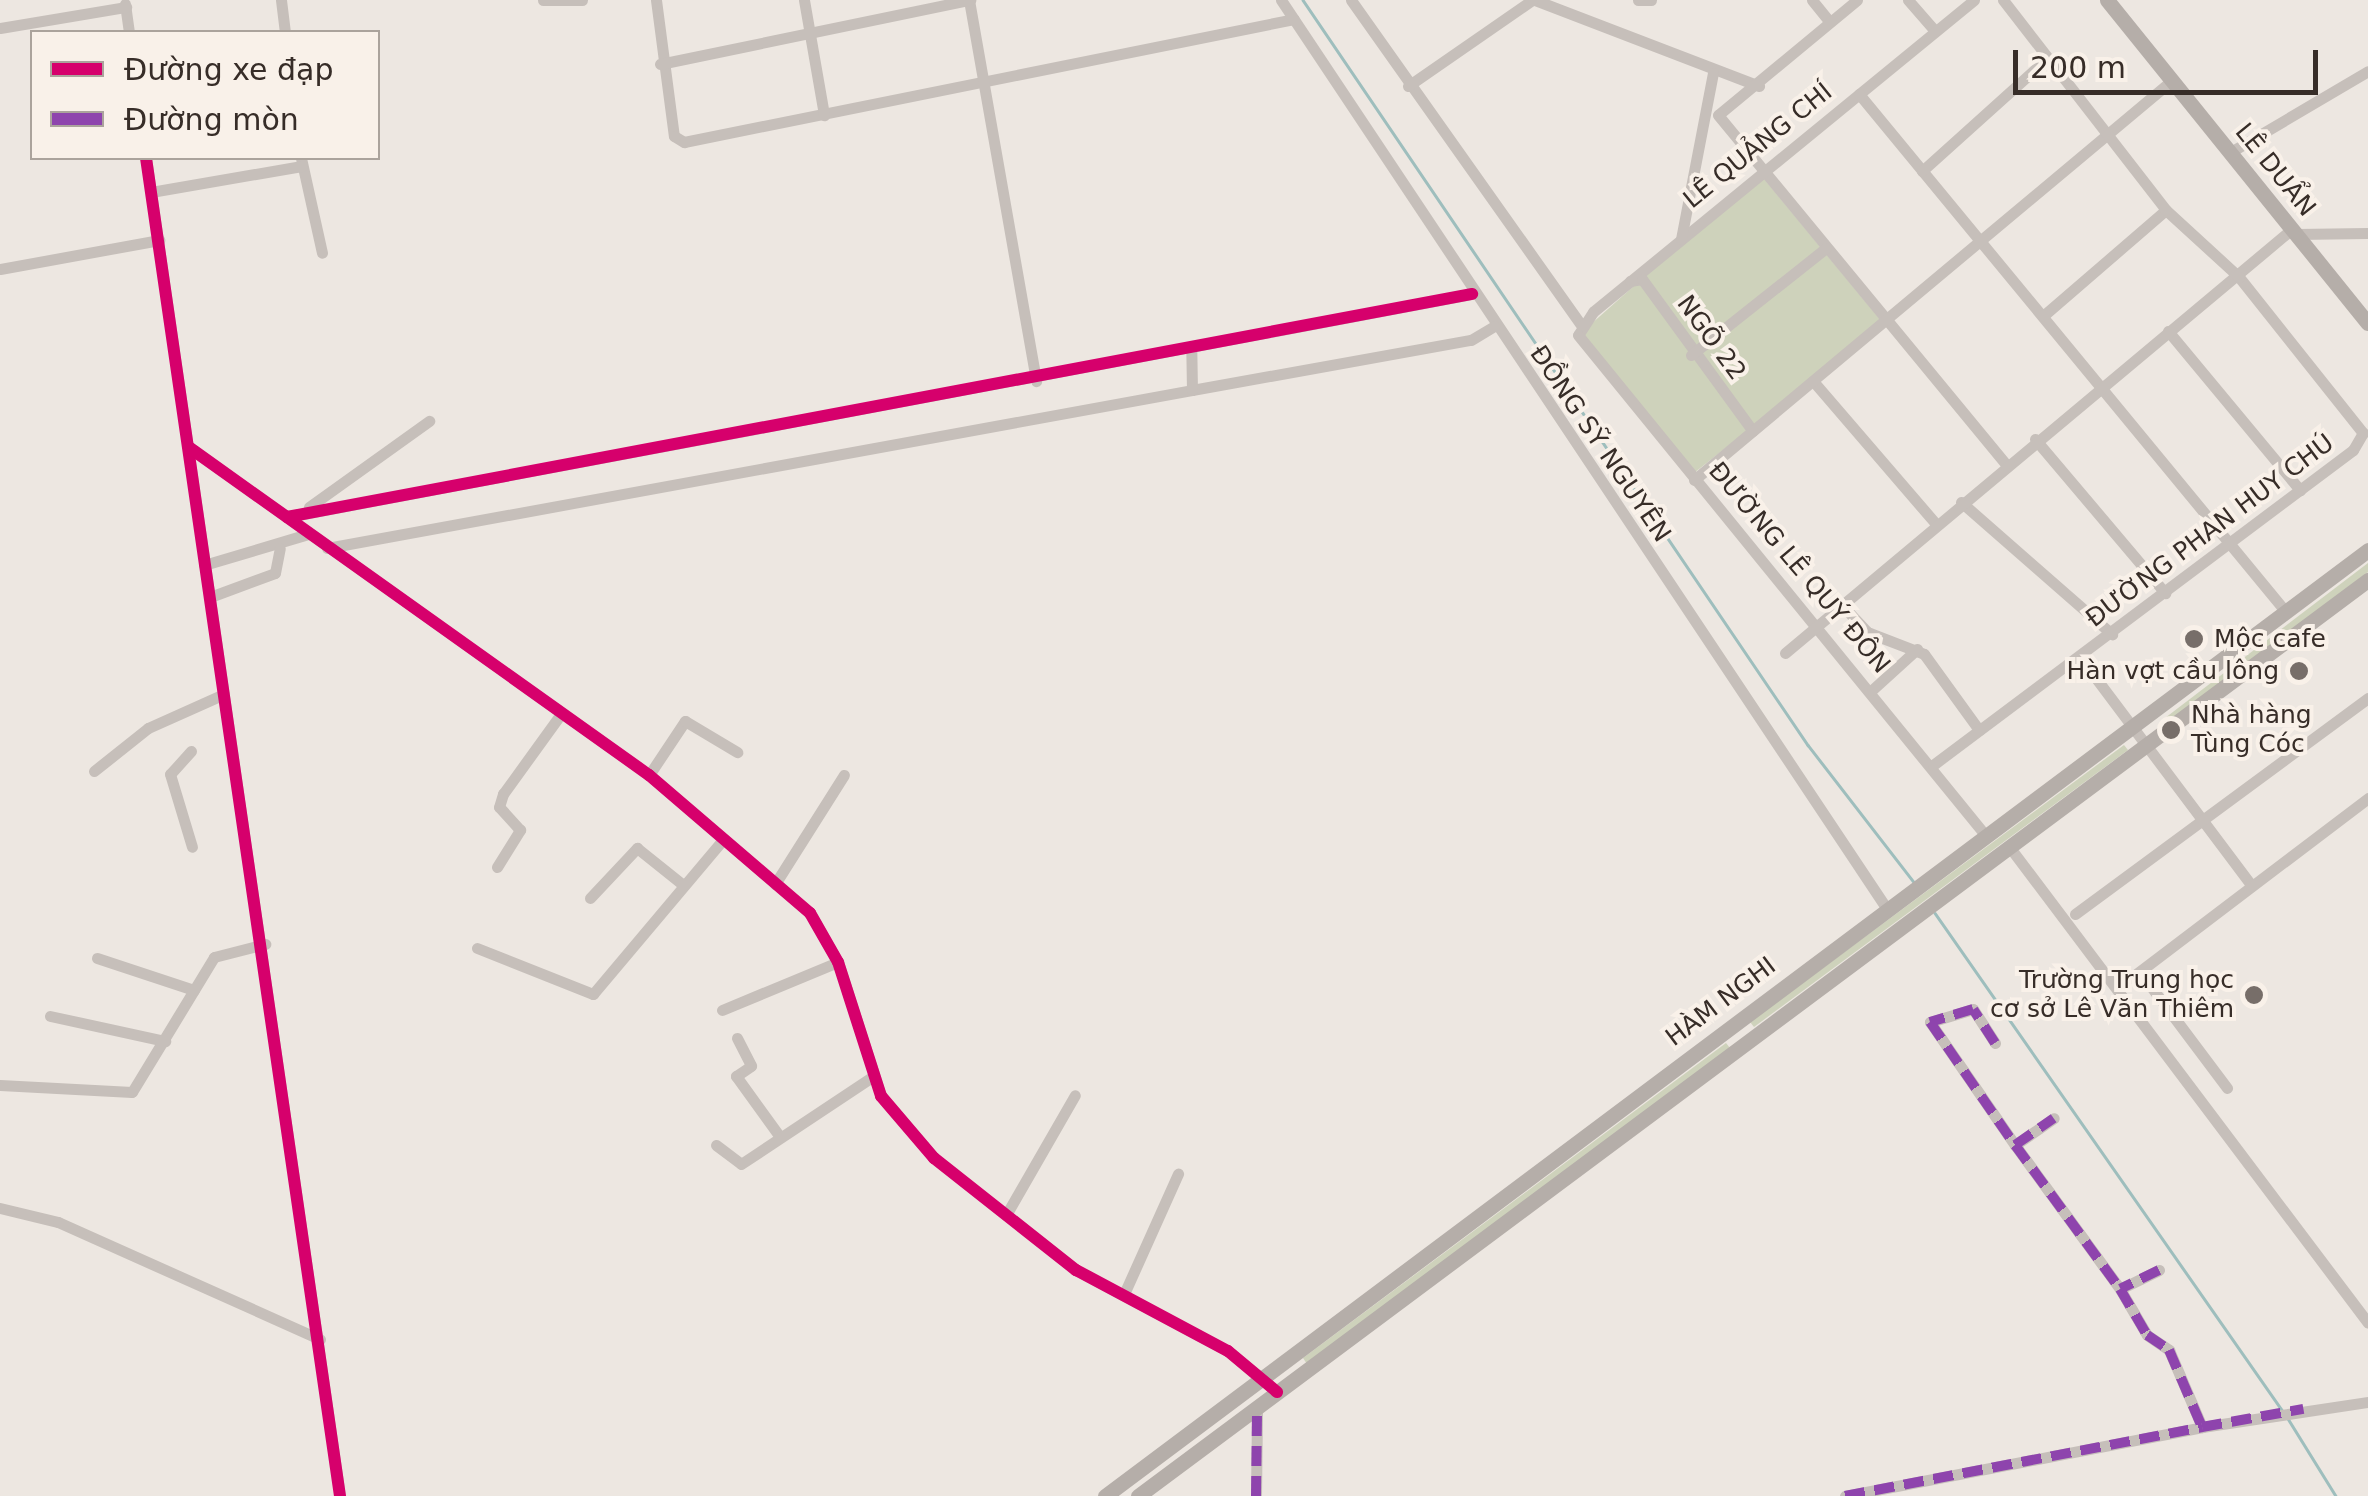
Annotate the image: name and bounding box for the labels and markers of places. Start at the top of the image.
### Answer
place label: Mộc cafe [2214,624,2326,654]
marker: Mộc cafe [2183,628,2205,650]
place label: Hàn vợt cầu lông [2066,656,2279,686]
marker: Hàn vợt cầu lông [2288,660,2310,682]
place label: Nhà hàng Tùng Cóc [2191,701,2312,760]
marker: Nhà hàng Tùng Cóc [2160,719,2182,741]
place label: Trường Trung học cơ sở Lê Văn Thiêm [1990,966,2234,1025]
marker: Trường Trung học cơ sở Lê Văn Thiêm [2243,984,2265,1006]

